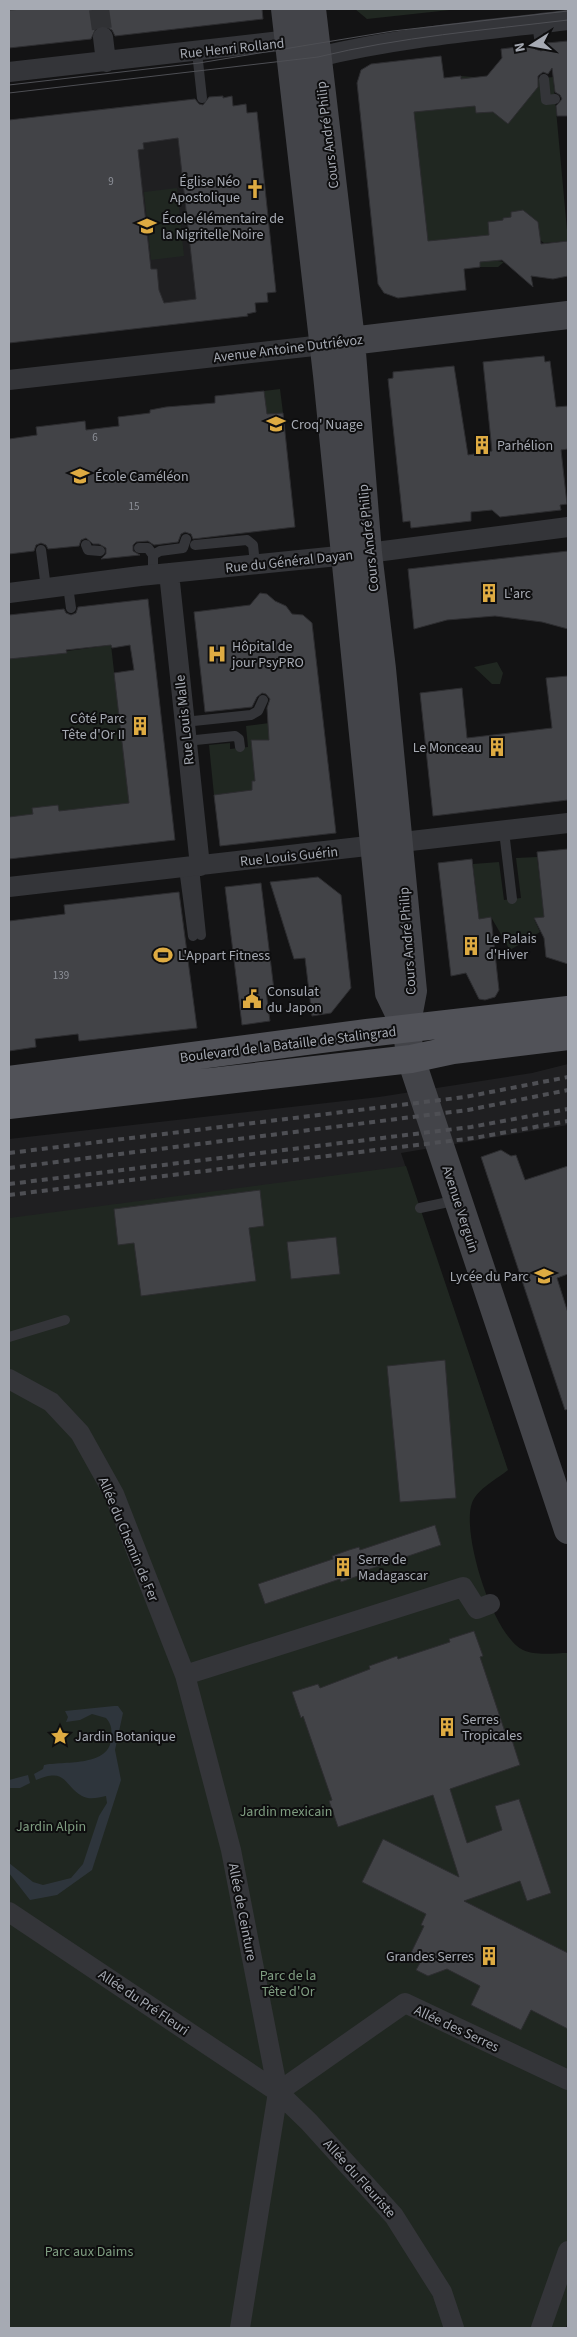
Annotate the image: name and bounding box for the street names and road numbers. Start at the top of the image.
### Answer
street label: Rue Henri Rolland [179,34,285,64]
street label: Cours André Philip [311,80,344,190]
street label: Avenue Antoine Dutriévoz [212,330,364,368]
street label: Cours André Philip [353,483,385,593]
street label: Rue du Général Dayan [224,545,354,579]
street label: Rue Louis Malle [170,674,200,766]
street label: Rue Louis Guérin [239,842,339,872]
street label: Cours André Philip [394,886,422,995]
street label: Boulevard de la Bataille de Stalingrad [179,1022,397,1068]
street label: Avenue Verguin [437,1163,484,1255]
street label: Allée du Chemin de Fer [93,1474,163,1605]
street label: Allée de Ceinture [223,1862,261,1963]
street label: Allée du Pré Fleuri [94,1965,193,2041]
street label: Allée des Serres [411,2000,502,2057]
street label: Allée du Fleuriste [318,2135,400,2223]

